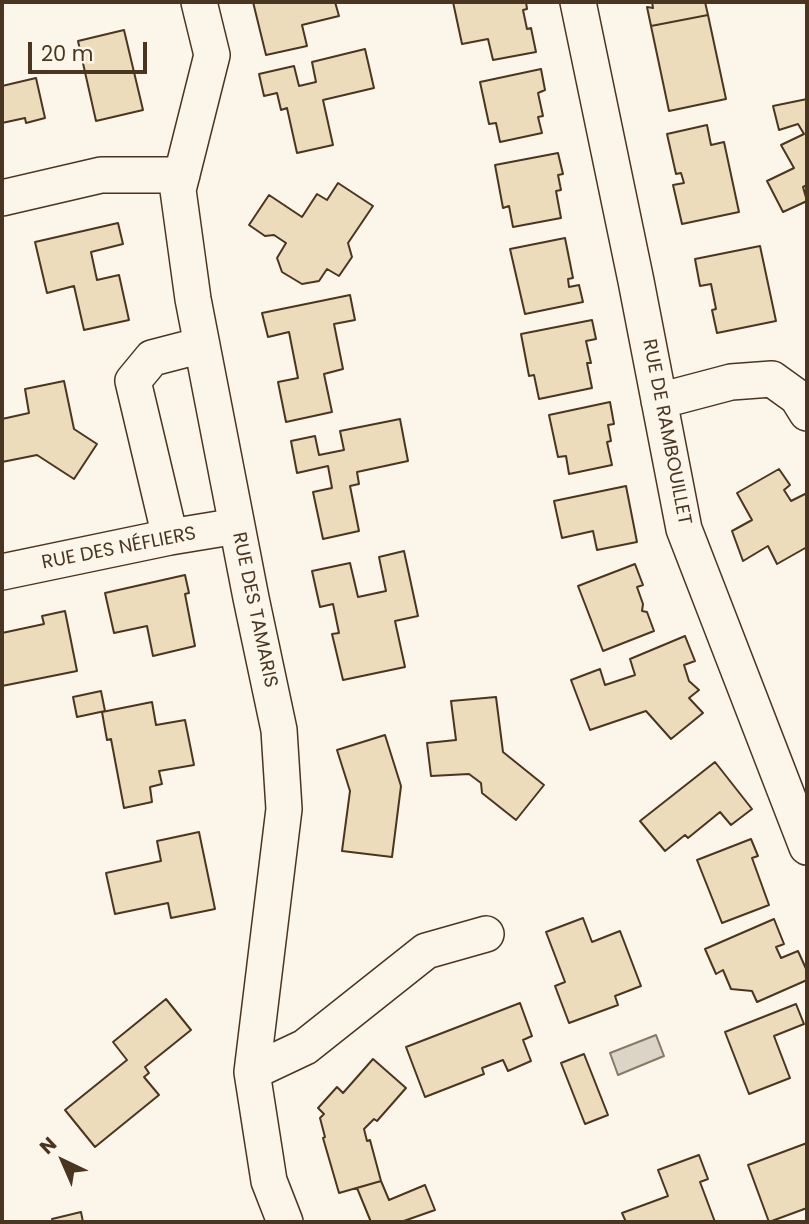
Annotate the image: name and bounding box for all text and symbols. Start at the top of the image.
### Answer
scale bar [32,28,150,72]
text: 20 m [41,39,94,68]
street label: RUE DE RAMBOUILLET [637,337,695,527]
street label: RUE DES NÉFLIERS [40,523,198,575]
street label: RUE DES TAMARIS [226,530,282,690]
north arrow [28,1126,98,1196]
text: N [34,1131,63,1160]

